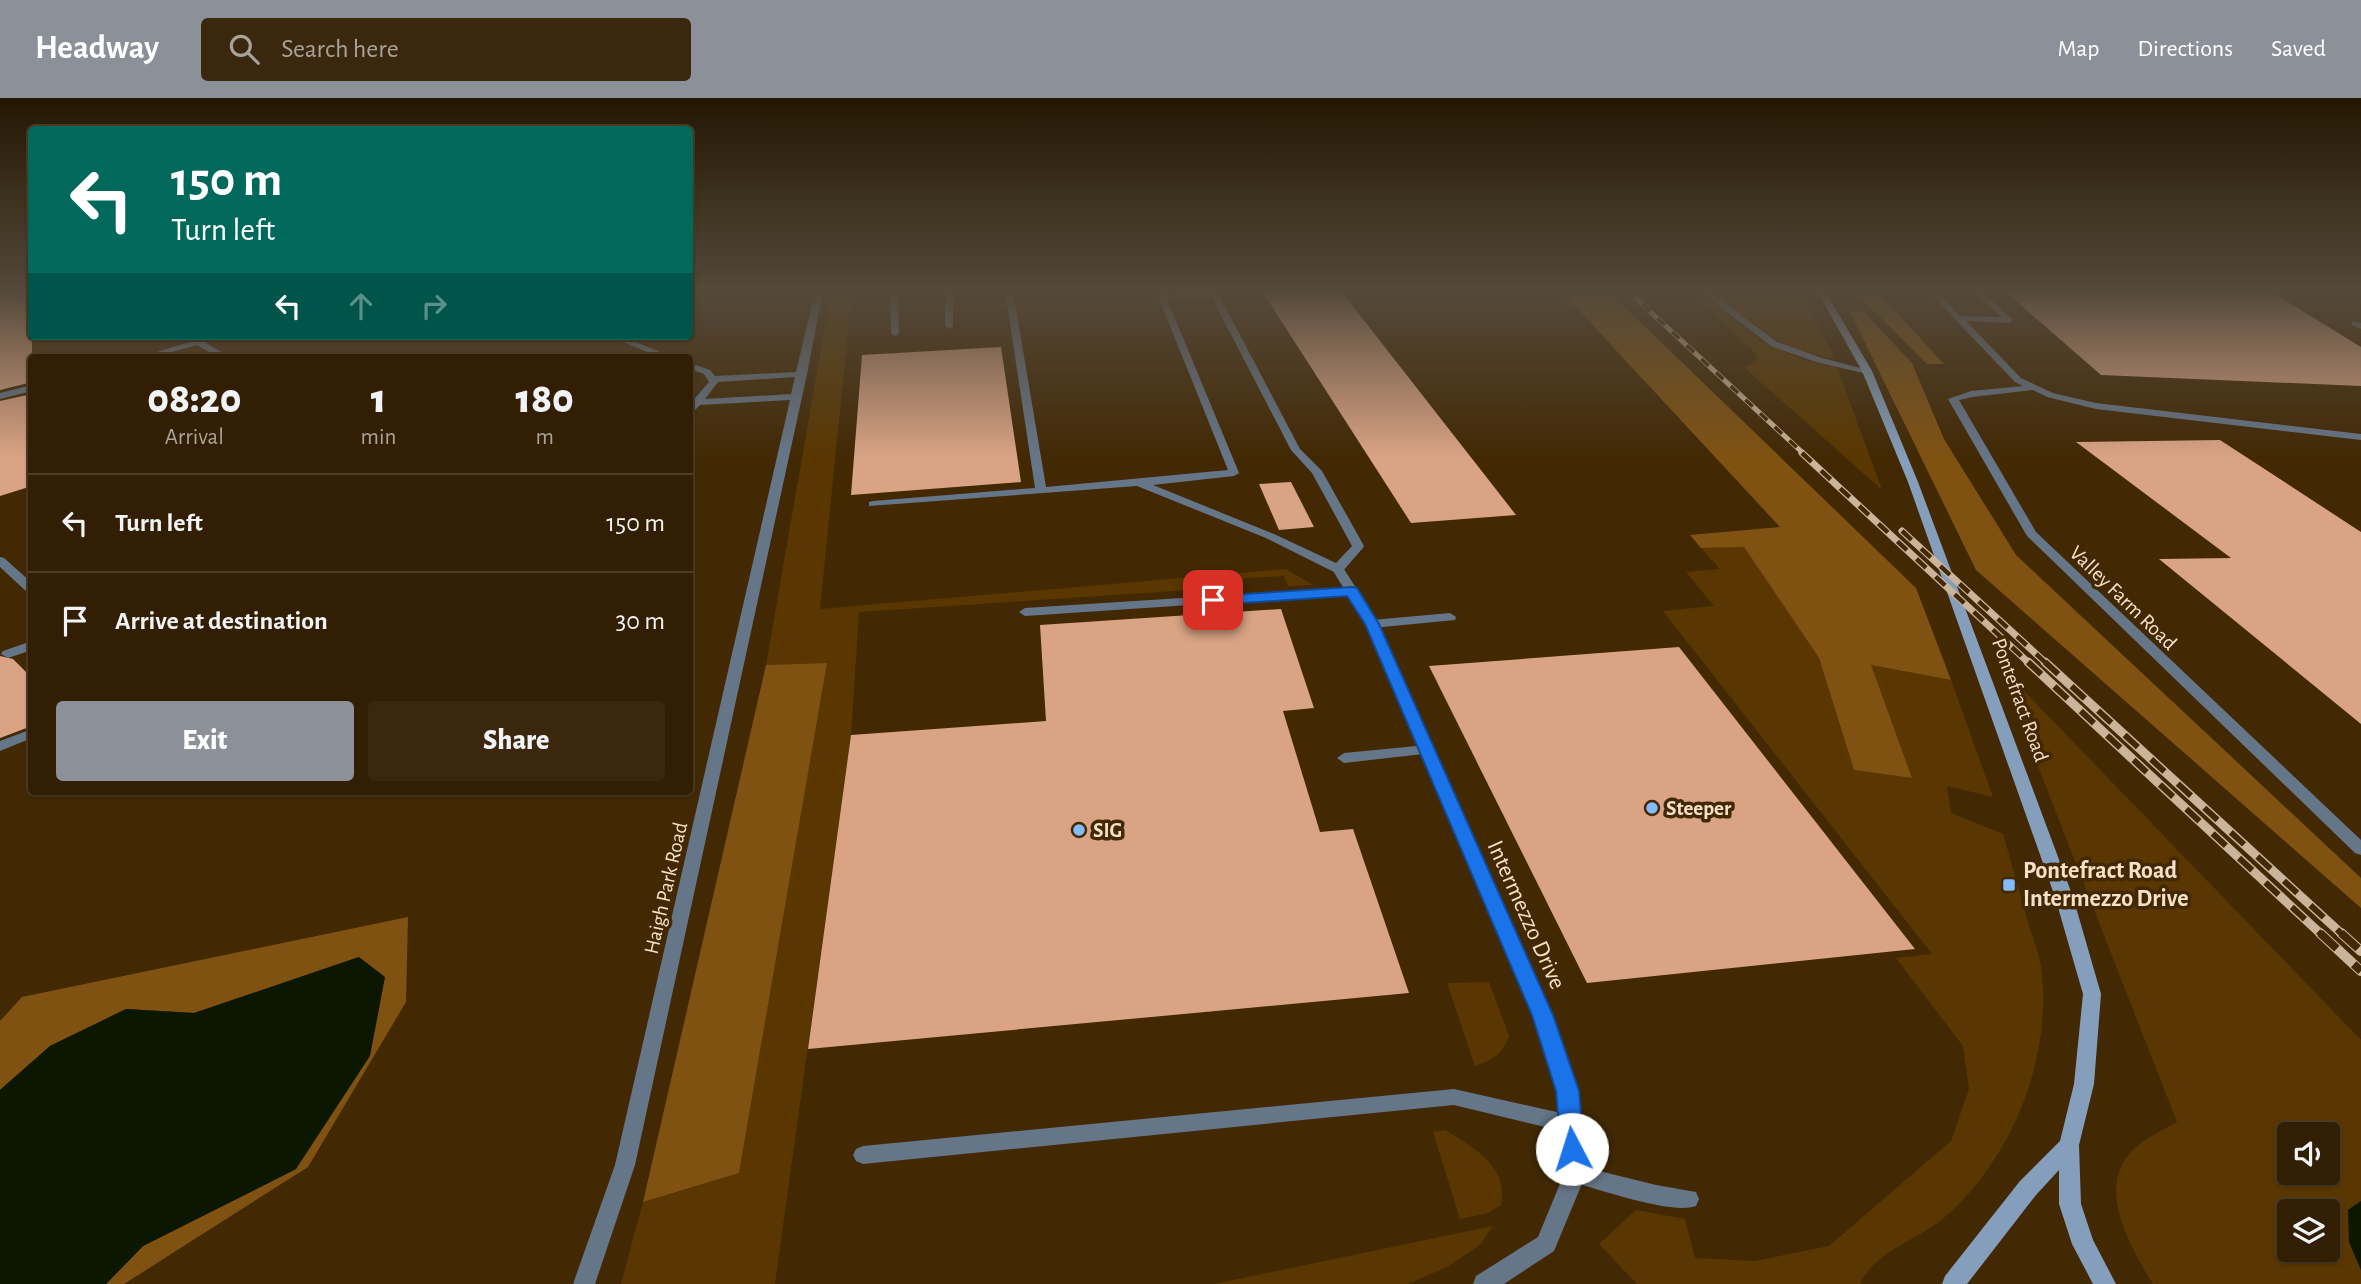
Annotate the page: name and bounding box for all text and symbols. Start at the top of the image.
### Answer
search box [201,18,691,81]
icon: search [225,30,263,68]
text: Headway [35,32,159,65]
text: Search here [281,36,399,62]
text: Map [2057,37,2099,61]
text: Directions [2137,37,2233,61]
text: Saved [2271,37,2326,61]
icon: left [56,154,147,245]
text: 150 m [171,156,282,205]
text: Turn left [171,214,275,246]
icon: left [269,287,307,325]
icon: ahead [342,287,380,325]
icon: right [415,287,453,325]
text: 08:20 [147,378,241,420]
text: 1 [371,378,386,420]
text: 180 [516,378,574,420]
text: Arrival [165,426,224,449]
text: min [361,426,396,449]
text: m [536,426,554,449]
icon: left [56,504,94,542]
text: Turn left [115,510,203,536]
text: 150 m [606,510,665,536]
street label: Valley Farm Road [2065,542,2181,654]
pin [1183,570,1243,630]
icon: arrive [1194,581,1232,619]
icon: arrive [56,602,94,640]
text: Arrive at destination [115,608,328,634]
text: 30 m [615,608,665,634]
street label: Pontefract Road [1988,635,2052,765]
button: Exit [56,701,354,781]
button: Share [368,701,665,781]
place label: Steeper [1666,798,1732,819]
marker: Steeper [1644,800,1660,816]
street label: Haigh Park Road [641,820,691,956]
place label: SIG [1093,820,1122,841]
marker: SIG [1071,822,1087,838]
street label: Intermezzo Drive [1482,837,1570,993]
place label: Pontefract Road Intermezzo Drive [2023,859,2189,911]
marker: Pontefract Road Intermezzo Drive [2001,877,2017,893]
position arrow [1535,1112,1609,1186]
map controls [2277,1122,2340,1262]
button: sound [2277,1122,2340,1185]
button: layers [2277,1199,2340,1262]

